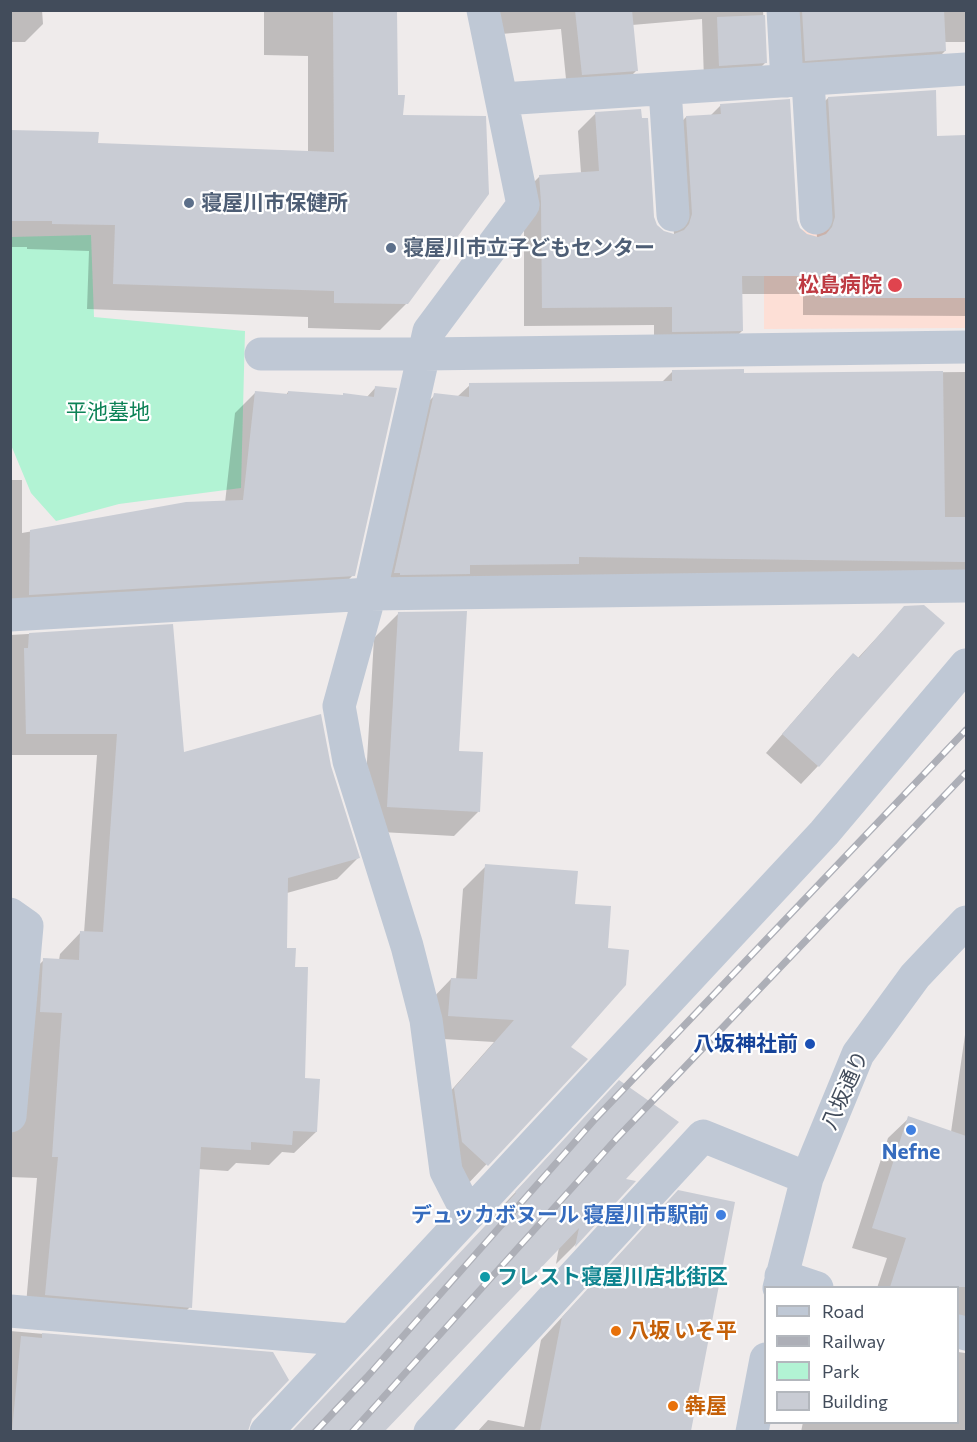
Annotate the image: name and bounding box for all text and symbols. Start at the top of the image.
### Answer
place label: 寝屋川市保健所 [201,190,348,216]
marker: 寝屋川市保健所 [182,196,196,210]
place label: 寝屋川市立子どもセンター [403,235,655,261]
marker: 寝屋川市立子どもセンター [384,241,398,255]
place label: 松島病院 [798,272,882,298]
marker: 松島病院 [886,276,904,294]
park label: 平池墓地 [66,399,150,425]
place label: 八坂神社前 [693,1031,798,1057]
marker: 八坂神社前 [803,1037,817,1051]
street label: 八坂通り [816,1047,874,1133]
marker: Nefne [904,1123,918,1137]
place label: Nefne [882,1139,940,1165]
place label: デュッカボヌール 寝屋川市駅前 [411,1202,709,1228]
marker: デュッカボヌール 寝屋川市駅前 [714,1208,728,1222]
place label: フレスト寝屋川店北街区 [497,1264,728,1290]
marker: フレスト寝屋川店北街区 [478,1270,492,1284]
legend [764,1286,959,1424]
text: Road [822,1300,864,1322]
place label: 八坂 いそ平 [628,1318,737,1344]
marker: 八坂 いそ平 [609,1324,623,1338]
text: Railway [822,1330,885,1352]
text: Park [822,1360,860,1382]
text: Building [822,1390,888,1412]
place label: 犇屋 [685,1393,727,1419]
marker: 犇屋 [666,1399,680,1413]

